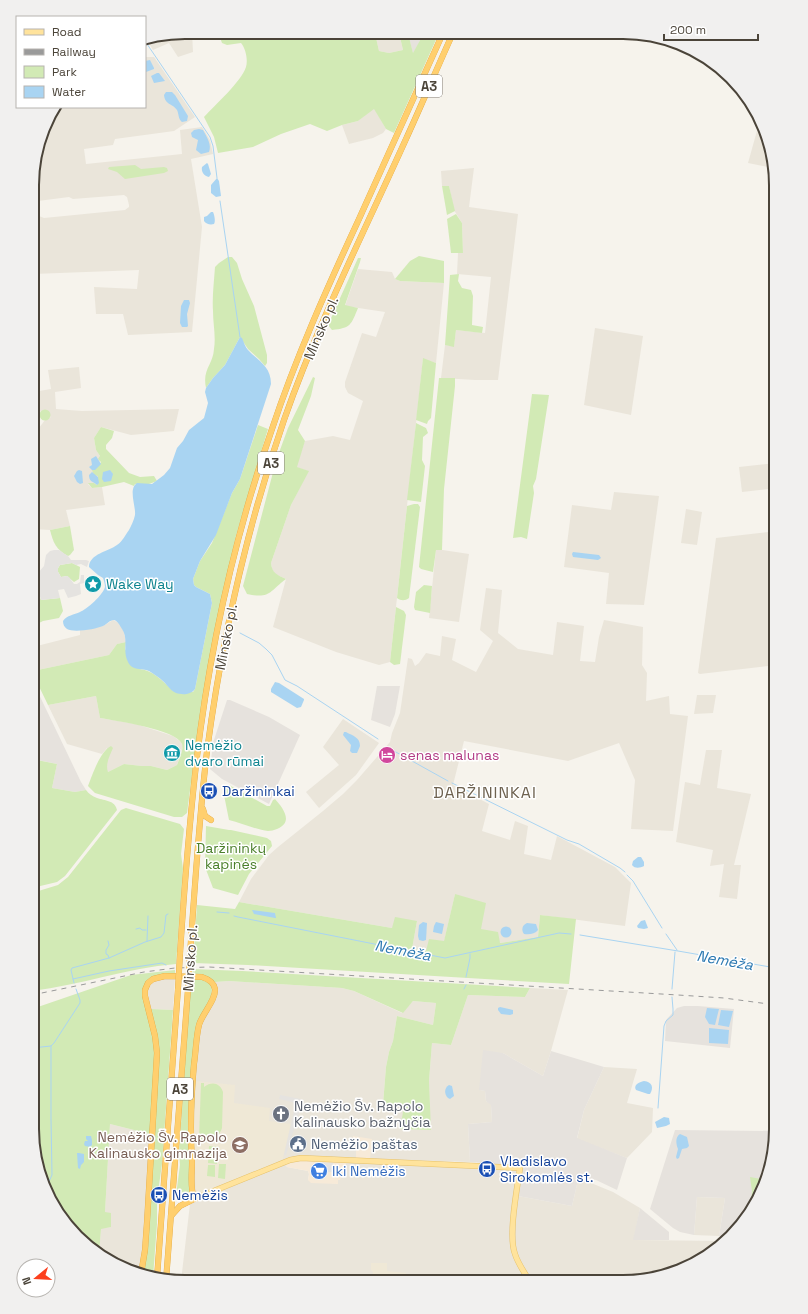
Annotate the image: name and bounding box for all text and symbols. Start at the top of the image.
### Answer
legend [16,16,146,108]
scale bar [664,16,758,42]
text: 200 m [670,22,706,38]
text: Road [52,24,81,40]
text: Railway [52,44,96,60]
text: Park [52,64,77,80]
road number: A3 [416,75,442,97]
text: Water [52,84,86,100]
street label: Minsko pl. [300,294,342,362]
road number: A3 [258,452,284,474]
place icon: Wake Way [83,574,103,594]
place label: Wake Way [106,575,174,593]
street label: Minsko pl. [211,602,241,672]
place label: Nemėžio dvaro rūmai [185,736,264,770]
museum icon: Nemėžio dvaro rūmai [162,743,182,763]
hotel icon: senas malunas [377,745,397,765]
place label: senas malunas [400,746,499,764]
bus stop icon: Daržininkai [199,781,219,801]
place label: Daržininkai [222,782,295,800]
district label: DARŽININKAI [433,782,537,803]
park label: Daržininkų kapinės [196,839,266,873]
street label: Minsko pl. [179,924,201,992]
water label: Nemėža [373,935,433,965]
water label: Nemėža [695,946,755,974]
road number: A3 [167,1078,193,1100]
place label: Nemėžio Šv. Rapolo Kalinausko bažnyčia [294,1097,431,1131]
church icon: Nemėžio Šv. Rapolo Kalinausko bažnyčia [271,1104,291,1124]
place label: Nemėžio Šv. Rapolo Kalinausko gimnazija [88,1128,227,1162]
public building icon: Nemėžio paštas [288,1134,308,1154]
school or university icon: Nemėžio Šv. Rapolo Kalinausko gimnazija [230,1135,250,1155]
place label: Nemėžio paštas [311,1135,418,1153]
place label: Vladislavo Sirokomlės st. [500,1152,593,1186]
bus stop icon: Vladislavo Sirokomlės st. [477,1159,497,1179]
supermarket icon: Iki Nemėžis [309,1161,329,1181]
place label: Iki Nemėžis [332,1162,406,1180]
bus stop icon: Nemėžis [149,1185,169,1205]
place label: Nemėžis [172,1186,228,1204]
north arrow [16,1258,56,1298]
text: N [19,1275,34,1287]

